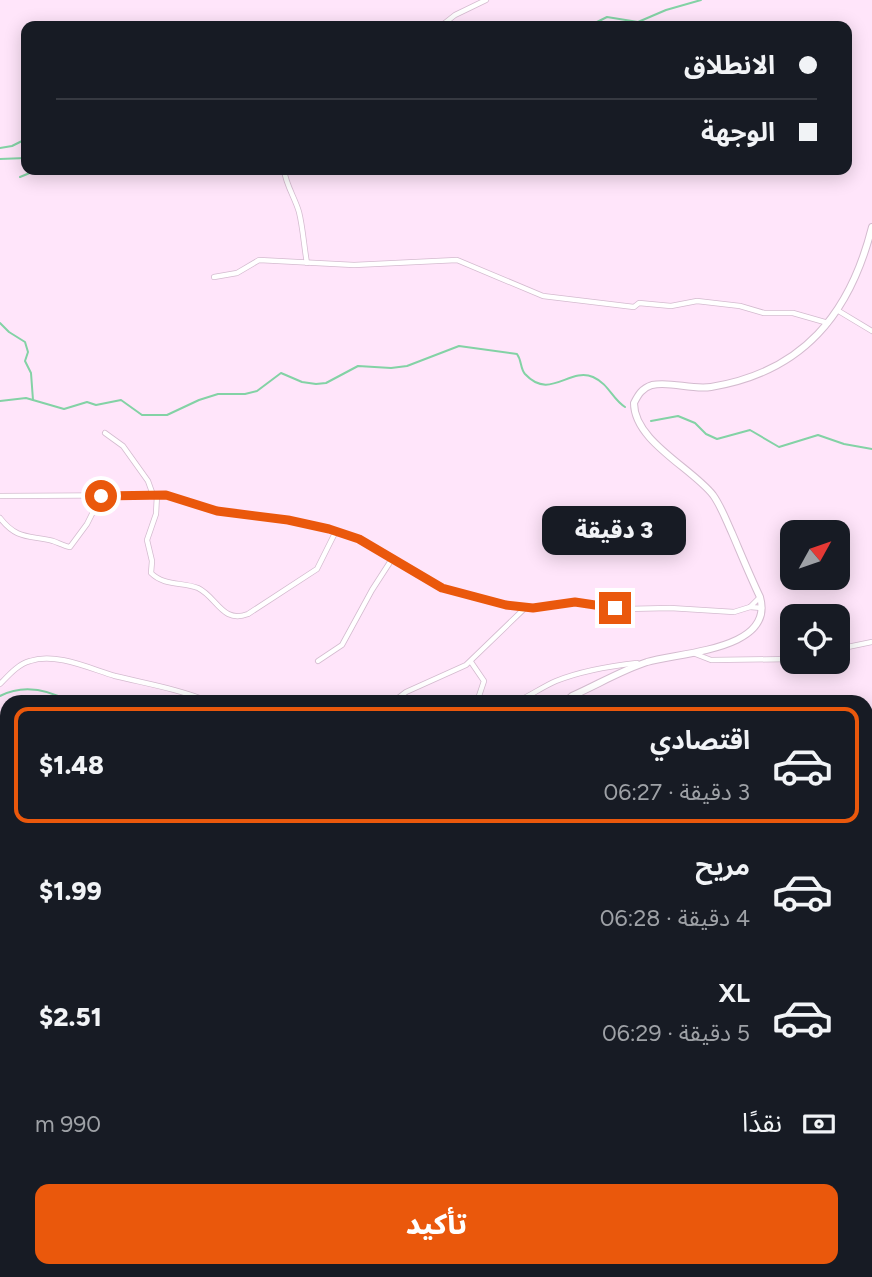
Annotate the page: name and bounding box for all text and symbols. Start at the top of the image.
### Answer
text: الانطلاق [684,49,775,81]
text: الوجهة [701,116,775,148]
route start [85,480,117,512]
callout: 3 دقيقة [543,506,687,556]
text: 3 دقيقة [575,516,653,544]
north arrow [780,520,850,590]
map controls [780,520,850,674]
route end [599,592,631,624]
button: locate [780,604,850,674]
text: اقتصادي [650,724,750,756]
icon: car [771,734,834,797]
text: $1.48 [39,749,104,781]
text: 3 دقيقة · 06:27 [603,778,750,806]
text: مريح [695,850,750,882]
icon: car [771,860,834,923]
text: $1.99 [39,875,102,907]
text: 4 دقيقة · 06:28 [600,904,750,932]
text: XL [718,977,750,1009]
icon: car [771,986,834,1049]
text: $2.51 [39,1001,102,1033]
text: 5 دقيقة · 06:29 [602,1019,750,1047]
icon: cash [800,1105,838,1143]
text: نقدًا [742,1107,782,1139]
text: 990 m [35,1110,101,1138]
button: تأكيد [35,1184,838,1264]

